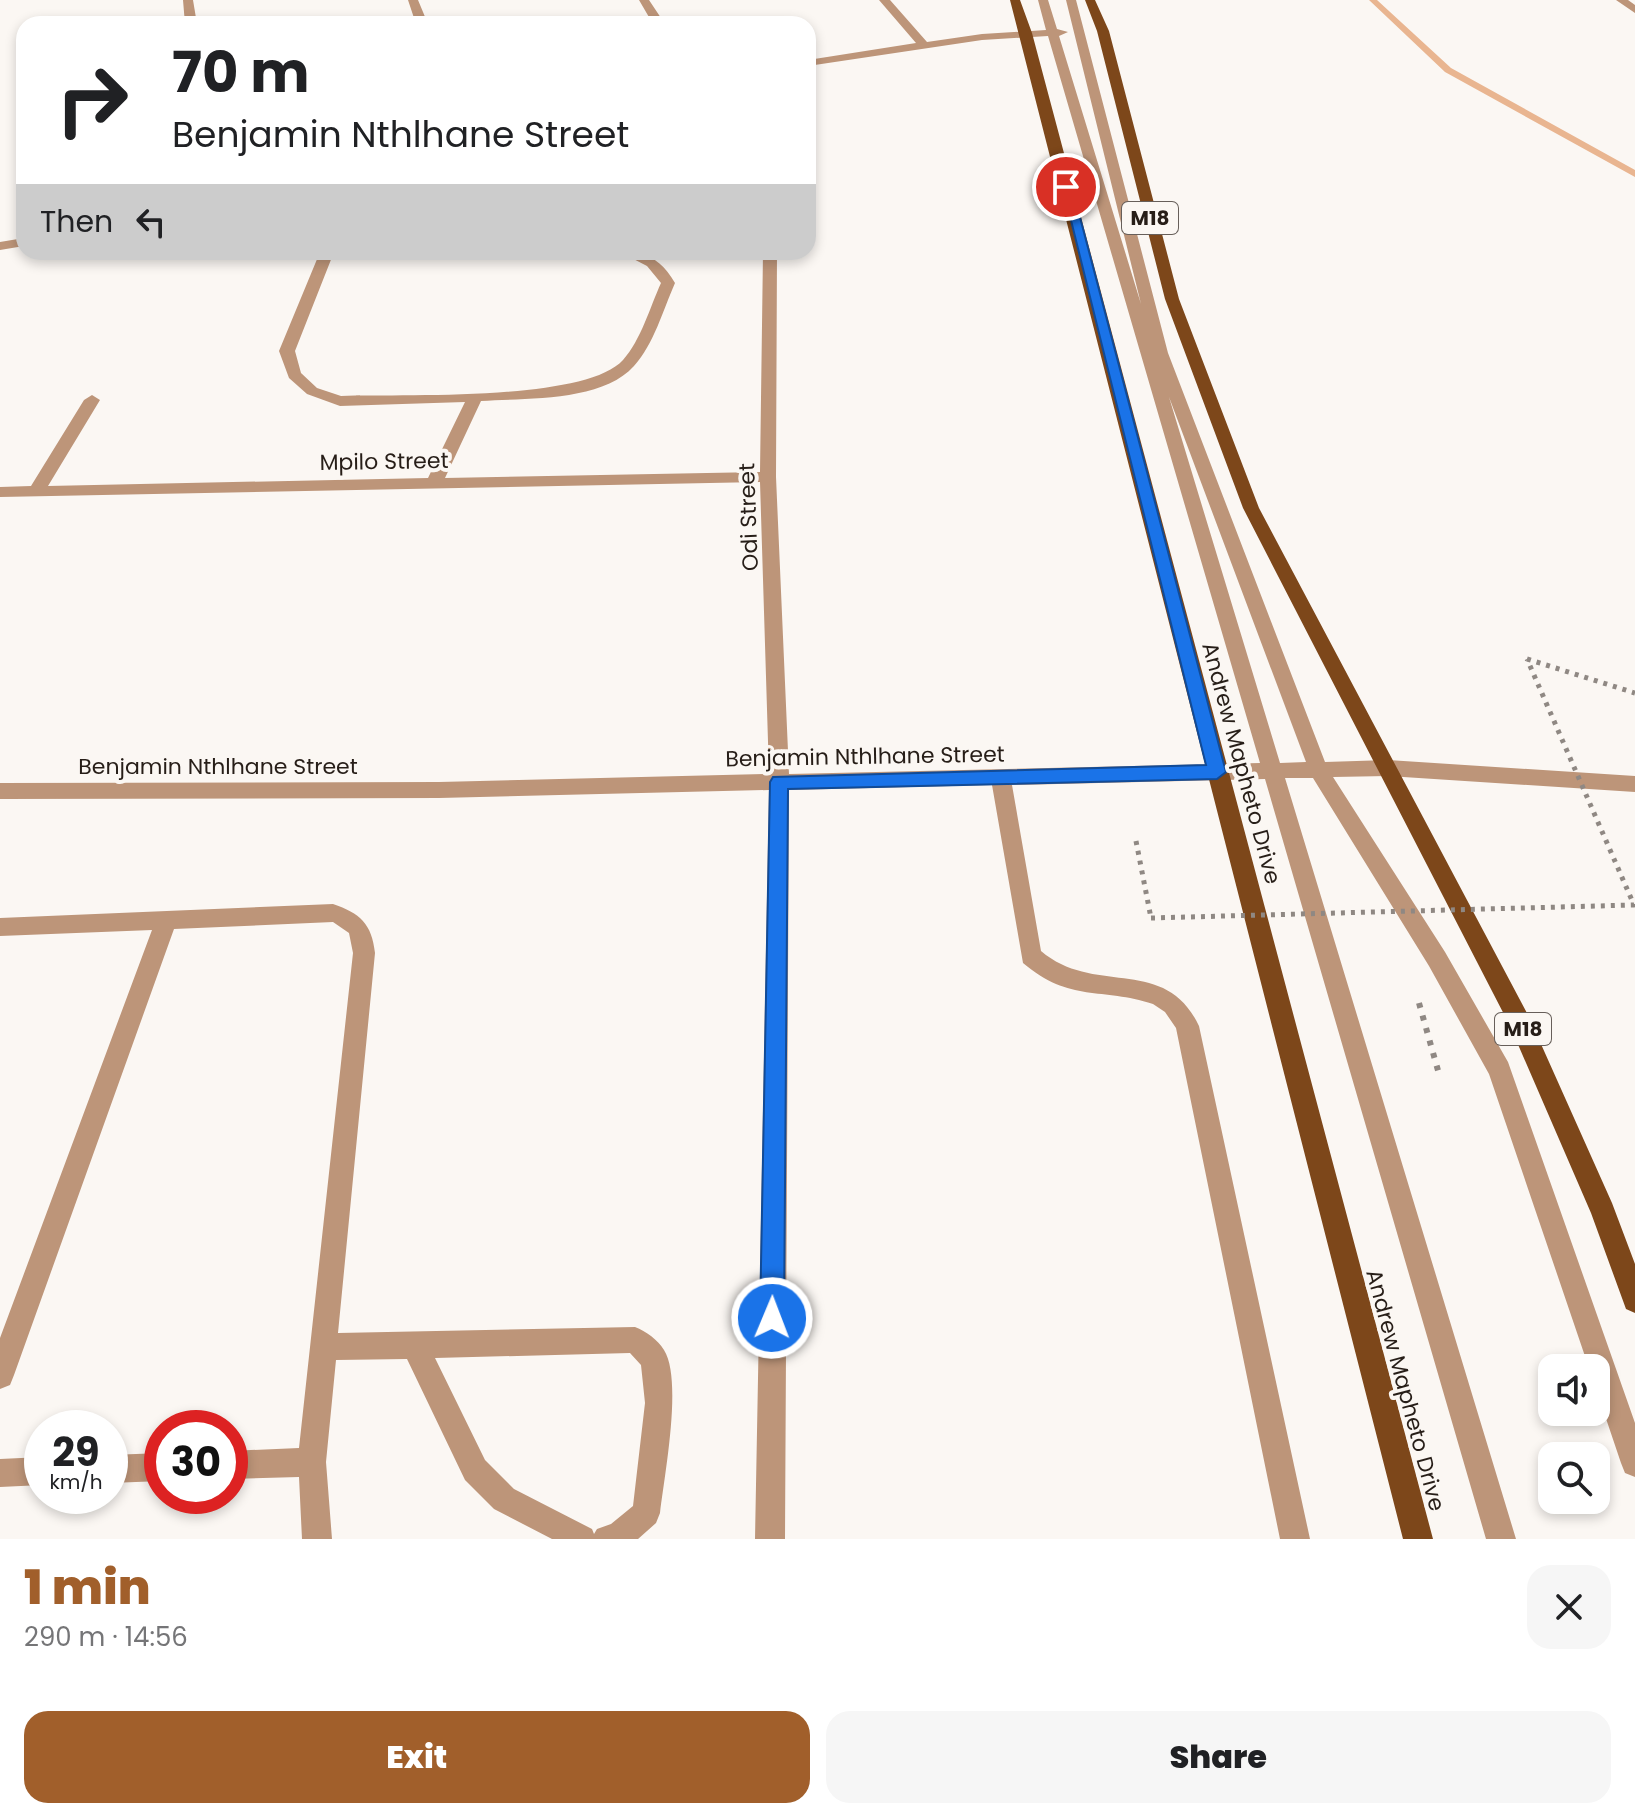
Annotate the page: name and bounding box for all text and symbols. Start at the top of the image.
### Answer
text: 70 m [172,33,310,112]
icon: right [40,48,144,152]
text: Benjamin Nthlhane Street [172,109,629,160]
pin [1032,153,1100,221]
icon: arrive [1044,165,1088,209]
text: Then [40,200,113,243]
icon: left [129,200,173,244]
road number: M18 [1122,202,1178,234]
street label: Mpilo Street [319,445,449,478]
street label: Odi Street [731,463,766,571]
street label: Andrew Mapheto Drive [1194,639,1289,887]
street label: Benjamin Nthlhane Street [725,739,1005,774]
street label: Benjamin Nthlhane Street [78,751,358,782]
road number: M18 [1495,1013,1551,1045]
street label: Andrew Mapheto Drive [1358,1266,1453,1514]
position arrow [730,1276,814,1360]
map controls [1538,1354,1610,1514]
button: sound [1538,1354,1610,1426]
speed limit sign: 30 [144,1410,248,1514]
text: 29 [52,1424,100,1480]
button: search [1538,1442,1610,1514]
text: km/h [49,1468,103,1496]
text: 1 min [24,1554,151,1621]
button: close [1527,1565,1611,1649]
text: 290 m · 14:56 [24,1619,188,1655]
button: Exit [24,1711,810,1803]
button: Share [826,1711,1611,1803]

